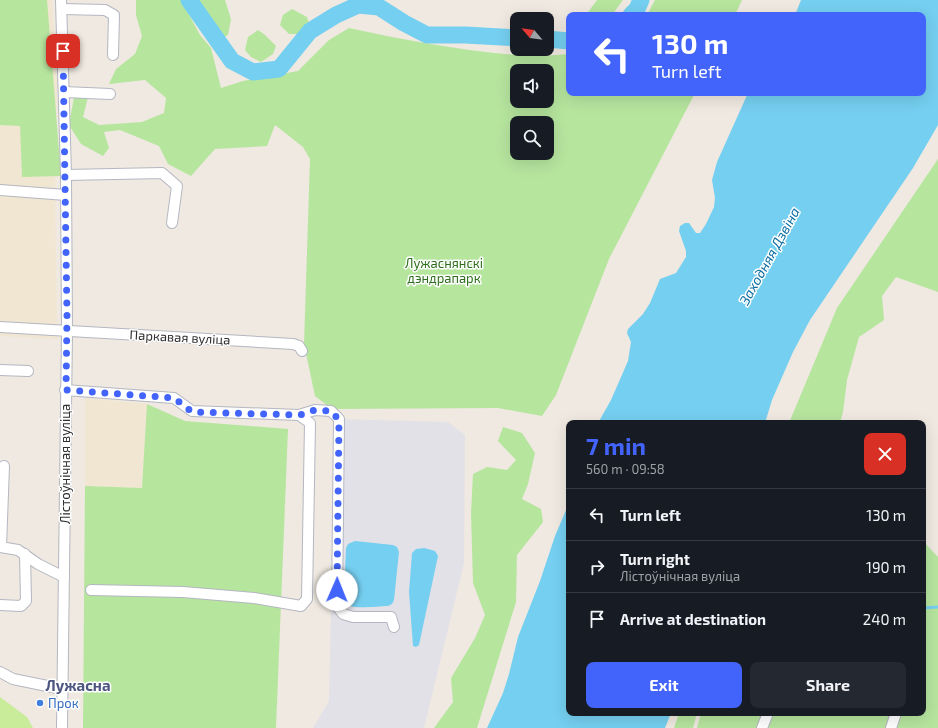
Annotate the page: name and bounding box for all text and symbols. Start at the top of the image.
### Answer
north arrow [510,12,554,56]
map controls [510,12,554,160]
text: 130 m [652,26,728,60]
icon: left [586,28,638,80]
pin [46,34,80,68]
icon: arrive [52,40,74,62]
text: Turn left [652,60,722,82]
button: sound [510,64,554,108]
button: search [510,116,554,160]
water label: Заходняя Дзвіна [735,204,803,309]
park label: Лужаснянскі дэндрапарк [405,255,483,286]
street label: Паркавая вуліца [129,326,231,348]
street label: Лістоўнічная вуліца [57,404,73,524]
text: 7 min [586,431,646,460]
button: close [864,433,906,475]
text: 560 m · 09:58 [586,461,665,477]
icon: left [586,504,608,526]
text: Turn left [620,506,681,524]
text: 130 m [866,506,906,524]
text: Turn right [620,550,690,568]
icon: right [586,556,608,578]
text: 190 m [866,558,906,576]
text: Лістоўнічная вуліца [620,568,740,584]
position arrow [316,569,358,611]
icon: arrive [586,608,608,630]
text: Arrive at destination [620,610,766,628]
text: 240 m [863,610,906,628]
button: Exit [586,662,742,708]
button: Share [750,662,906,708]
district label: Лужасна [46,676,110,694]
place label: Прок [48,695,79,711]
marker: Прок [35,698,45,708]

